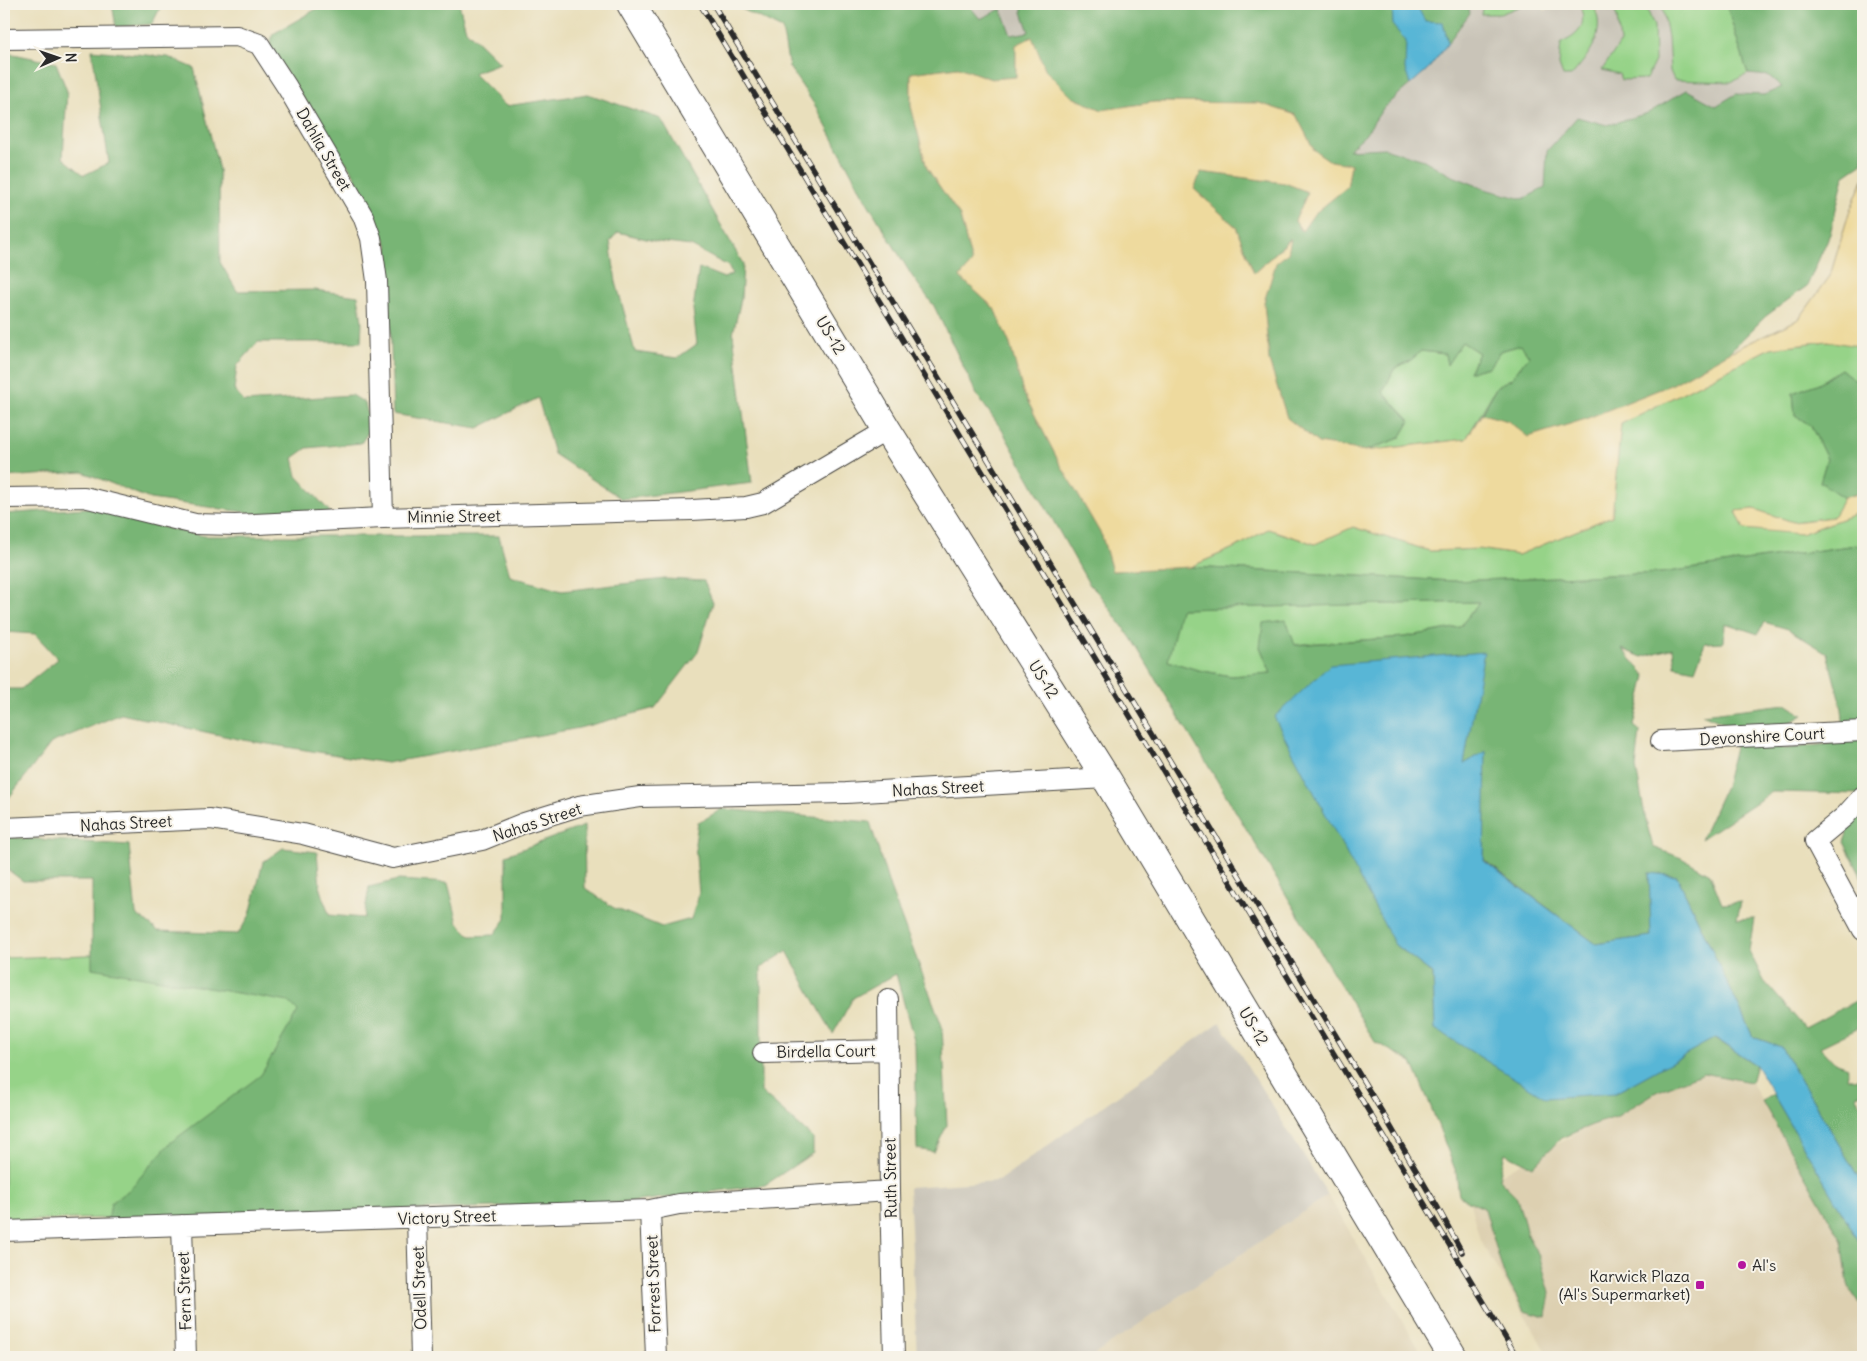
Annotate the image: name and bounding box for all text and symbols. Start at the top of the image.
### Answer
north arrow [32,32,82,82]
text: N [62,52,80,63]
street label: Dahlia Street [292,104,356,195]
street label: US-12 [812,312,850,358]
street label: Minnie Street [407,505,502,527]
street label: US-12 [1025,656,1063,702]
street label: Devonshire Court [1699,723,1826,749]
street label: Nahas Street [891,776,985,800]
street label: Nahas Street [490,798,585,846]
street label: Nahas Street [79,811,173,835]
street label: US-12 [1235,1003,1273,1049]
street label: Birdella Court [776,1040,876,1062]
street label: Ruth Street [879,1137,901,1218]
street label: Victory Street [398,1205,497,1229]
street label: Forrest Street [641,1234,665,1333]
street label: Odell Street [408,1245,430,1330]
street label: Fern Street [173,1251,195,1331]
place label: Al's [1752,1255,1776,1275]
marker: Al's [1736,1259,1748,1271]
place label: Karwick Plaza (Al's Supermarket) [1559,1266,1690,1304]
marker: Karwick Plaza (Al's Supermarket) [1694,1279,1706,1291]

